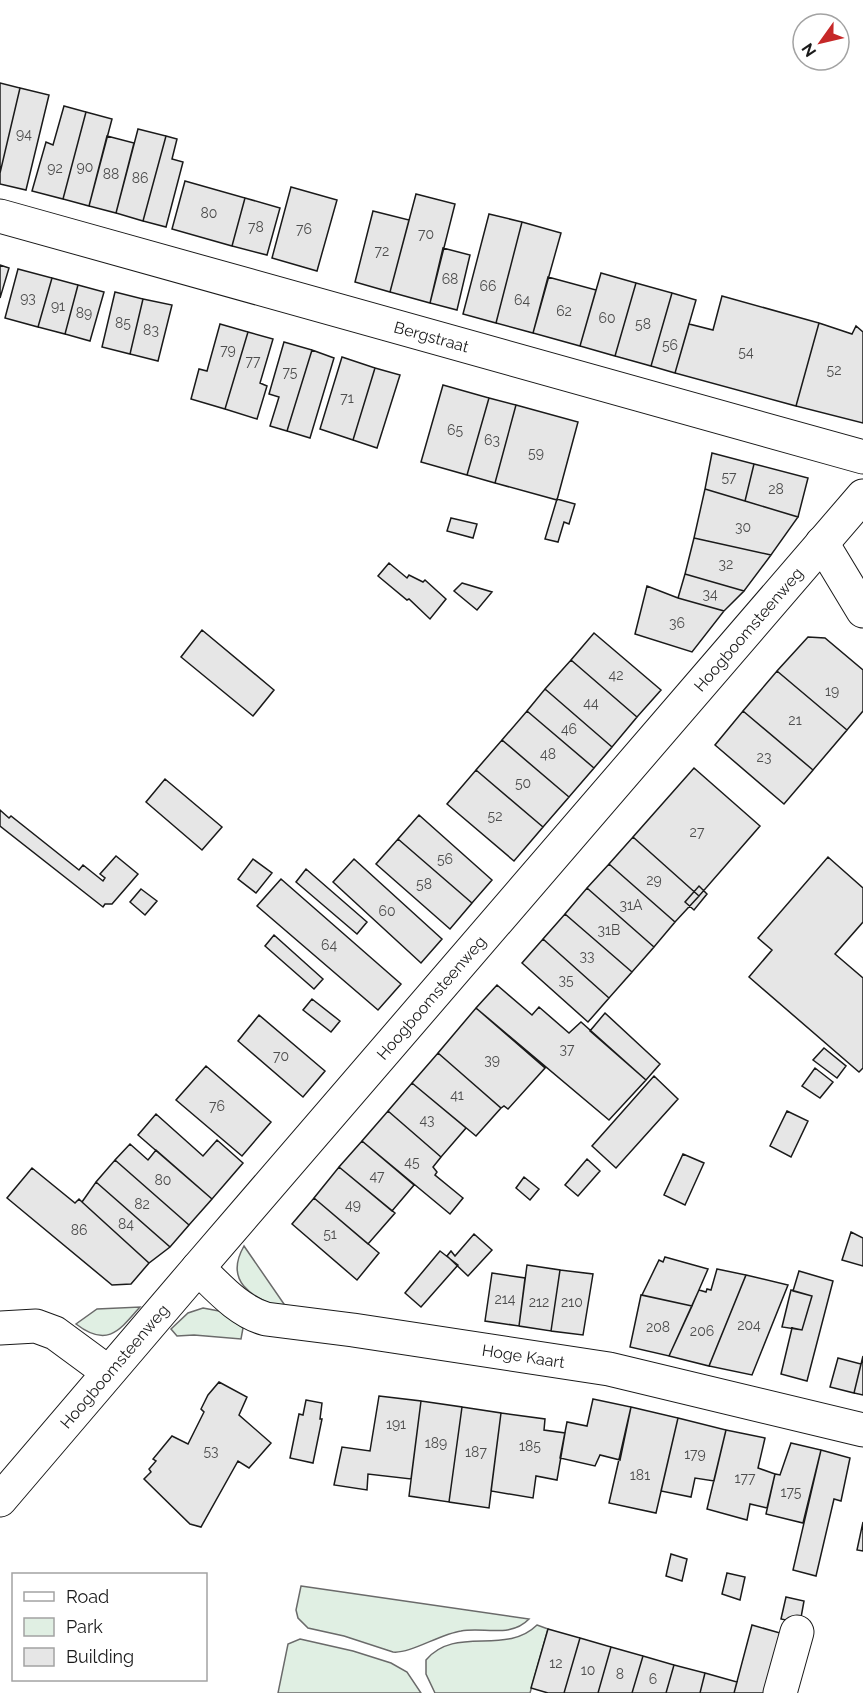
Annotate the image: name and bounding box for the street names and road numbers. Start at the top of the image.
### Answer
street label: Bergstraat [392,317,472,357]
street label: Hoogboomsteenweg [690,564,807,695]
street label: Hoogboomsteenweg [373,932,490,1064]
street label: Hoogboomsteenweg [56,1300,173,1432]
street label: Hoge Kaart [481,1341,567,1372]

